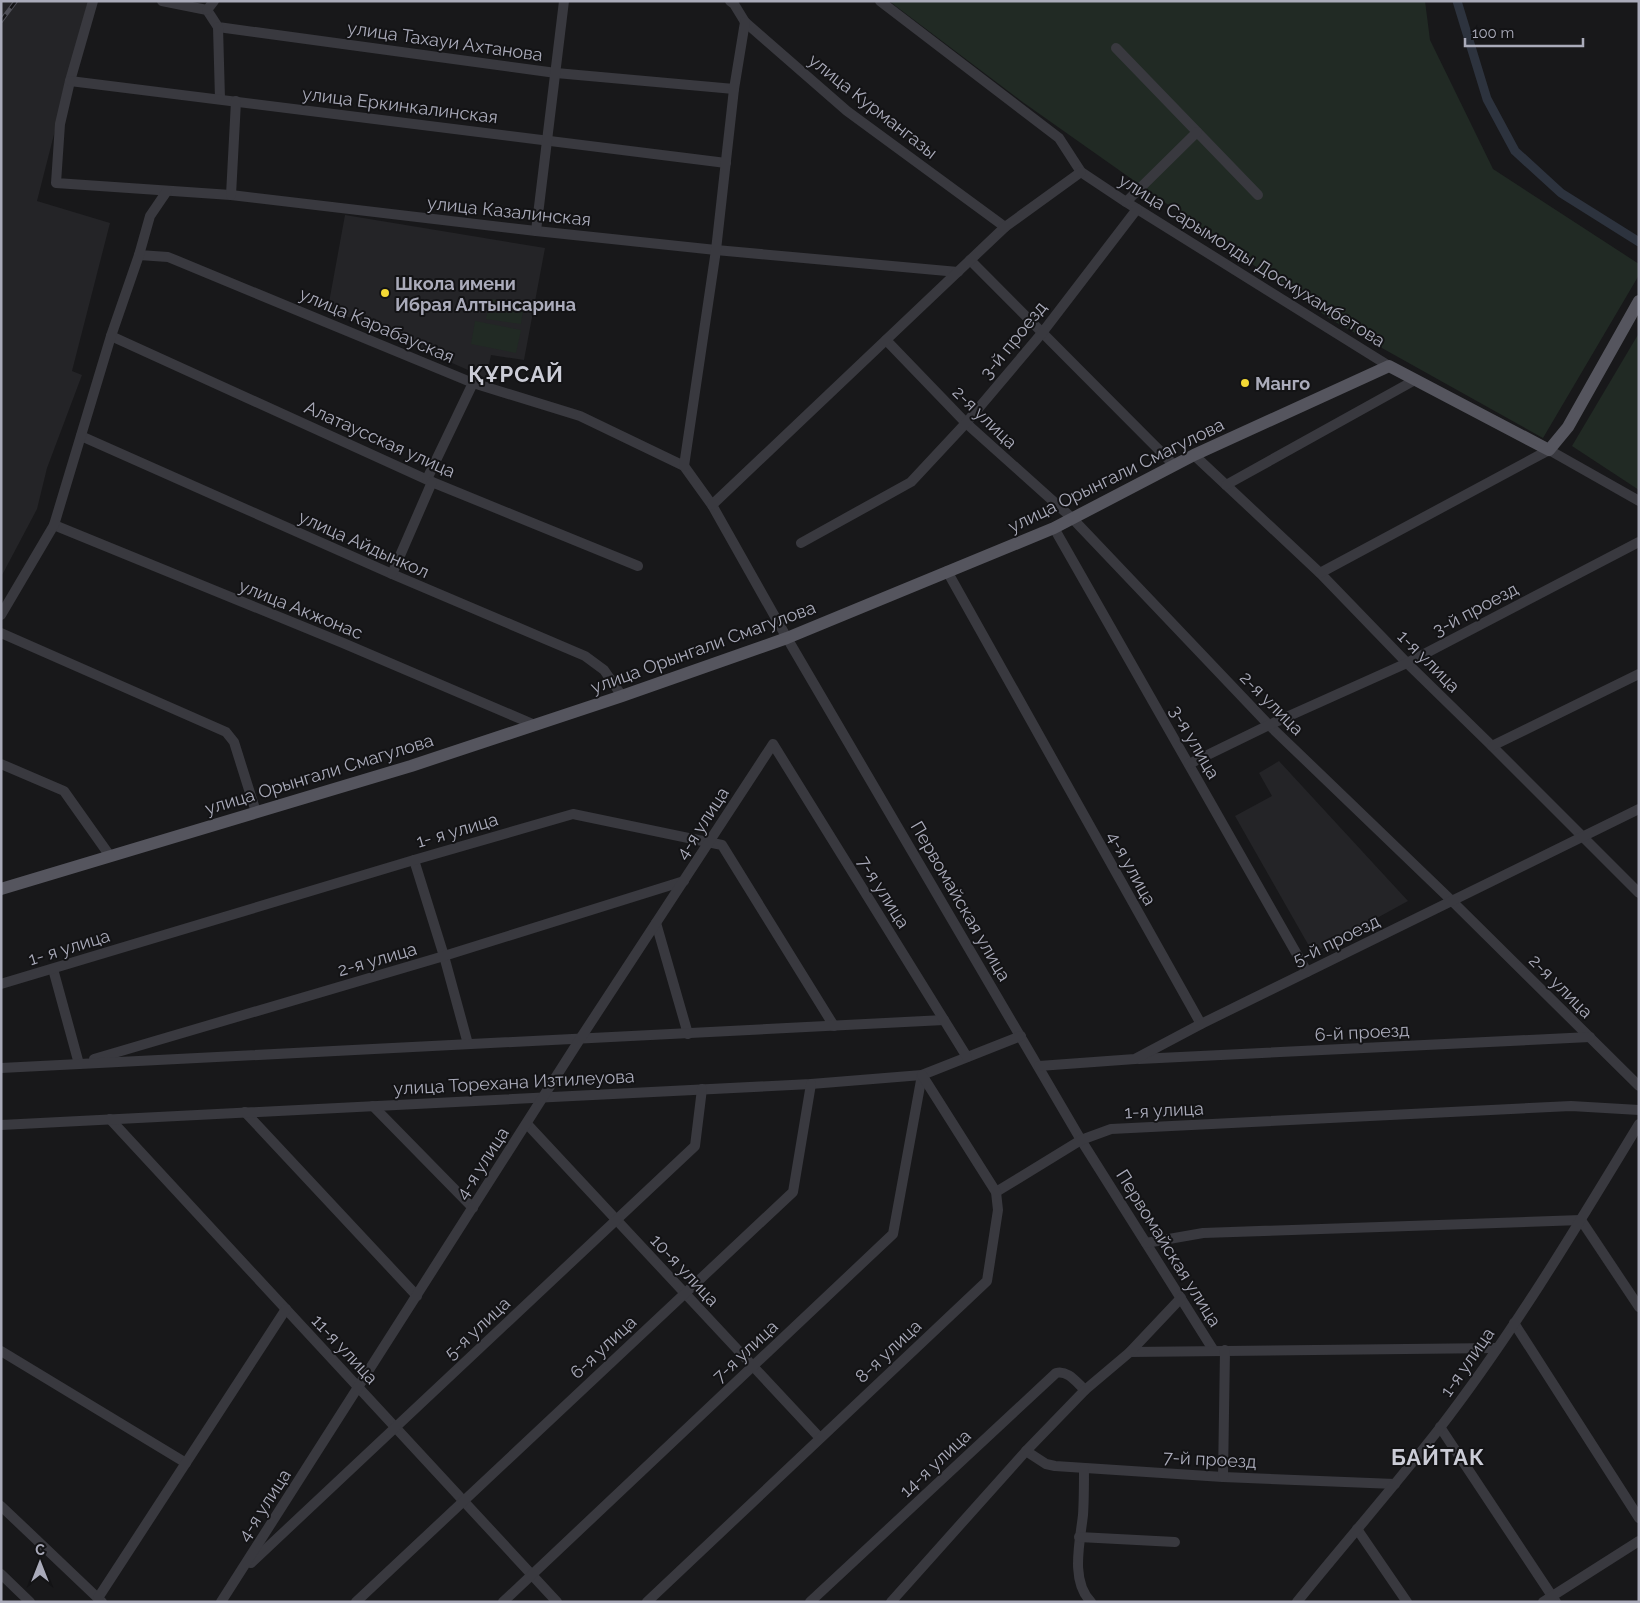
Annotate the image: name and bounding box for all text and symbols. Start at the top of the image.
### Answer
scale bar [1465,15,1582,47]
street label: улица Тахауи Ахтанова [346,17,544,65]
text: 100 m [1472,24,1514,42]
street label: улица Курмангазы [804,49,942,163]
street label: улица Еркинкалинская [301,83,499,127]
street label: улица Сарымолды Досмухамбетова [1115,169,1389,351]
street label: улица Казалинская [426,192,592,230]
place label: Школа имени Ибрая Алтынсарина [395,273,576,315]
street label: улица Карабауская [297,283,457,367]
marker: Школа имени Ибрая Алтынсарина [379,287,391,299]
street label: 3-й проезд [975,297,1051,383]
district label: ҚҰРСАЙ [468,361,564,387]
place label: Манго [1255,373,1310,394]
marker: Манго [1239,377,1251,389]
street label: 2-я улица [948,381,1022,453]
street label: Алатаусская улица [301,396,459,482]
street label: улица Орынгали Смагулова [1005,413,1227,537]
street label: улица Айдынкол [295,506,433,582]
street label: улица Акжонас [236,575,366,643]
street label: 3-й проезд [1429,578,1521,640]
street label: улица Орынгали Смагулова [588,596,818,698]
street label: 1-я улица [1393,625,1465,697]
street label: 2-я улица [1236,667,1308,739]
street label: 3-я улица [1166,701,1224,783]
street label: улица Орынгали Смагулова [202,729,436,819]
street label: 4-я улица [671,783,733,863]
street label: 1- я улица [414,808,500,852]
street label: Первомайская улица [907,817,1015,985]
street label: 4-я улица [1103,827,1161,909]
street label: 7-я улица [854,852,914,932]
street label: 5-й проезд [1289,910,1383,970]
street label: 1- я улица [26,925,112,969]
street label: 2-я улица [335,938,419,980]
street label: 2-я улица [1525,950,1597,1022]
street label: 6-й проезд [1314,1019,1410,1045]
street label: улица Торехана Изтилеуова [393,1065,635,1099]
street label: 1-я улица [1124,1097,1204,1123]
street label: 4-я улица [451,1123,513,1203]
street label: Первомайская улица [1112,1166,1226,1330]
street label: 10-я улица [646,1230,724,1310]
street label: 5-я улица [440,1292,514,1364]
street label: 11-я улица [308,1310,382,1388]
street label: 6-я улица [566,1311,640,1383]
street label: 8-я улица [851,1315,925,1387]
street label: 7-я улица [708,1316,782,1386]
street label: 1-я улица [1436,1323,1498,1401]
street label: 14-я улица [895,1425,975,1501]
district label: БАЙТАК [1391,1444,1485,1470]
street label: 7-й проезд [1163,1446,1257,1472]
street label: 4-я улица [233,1465,295,1545]
north arrow [15,1538,65,1588]
text: С [35,1542,45,1558]

